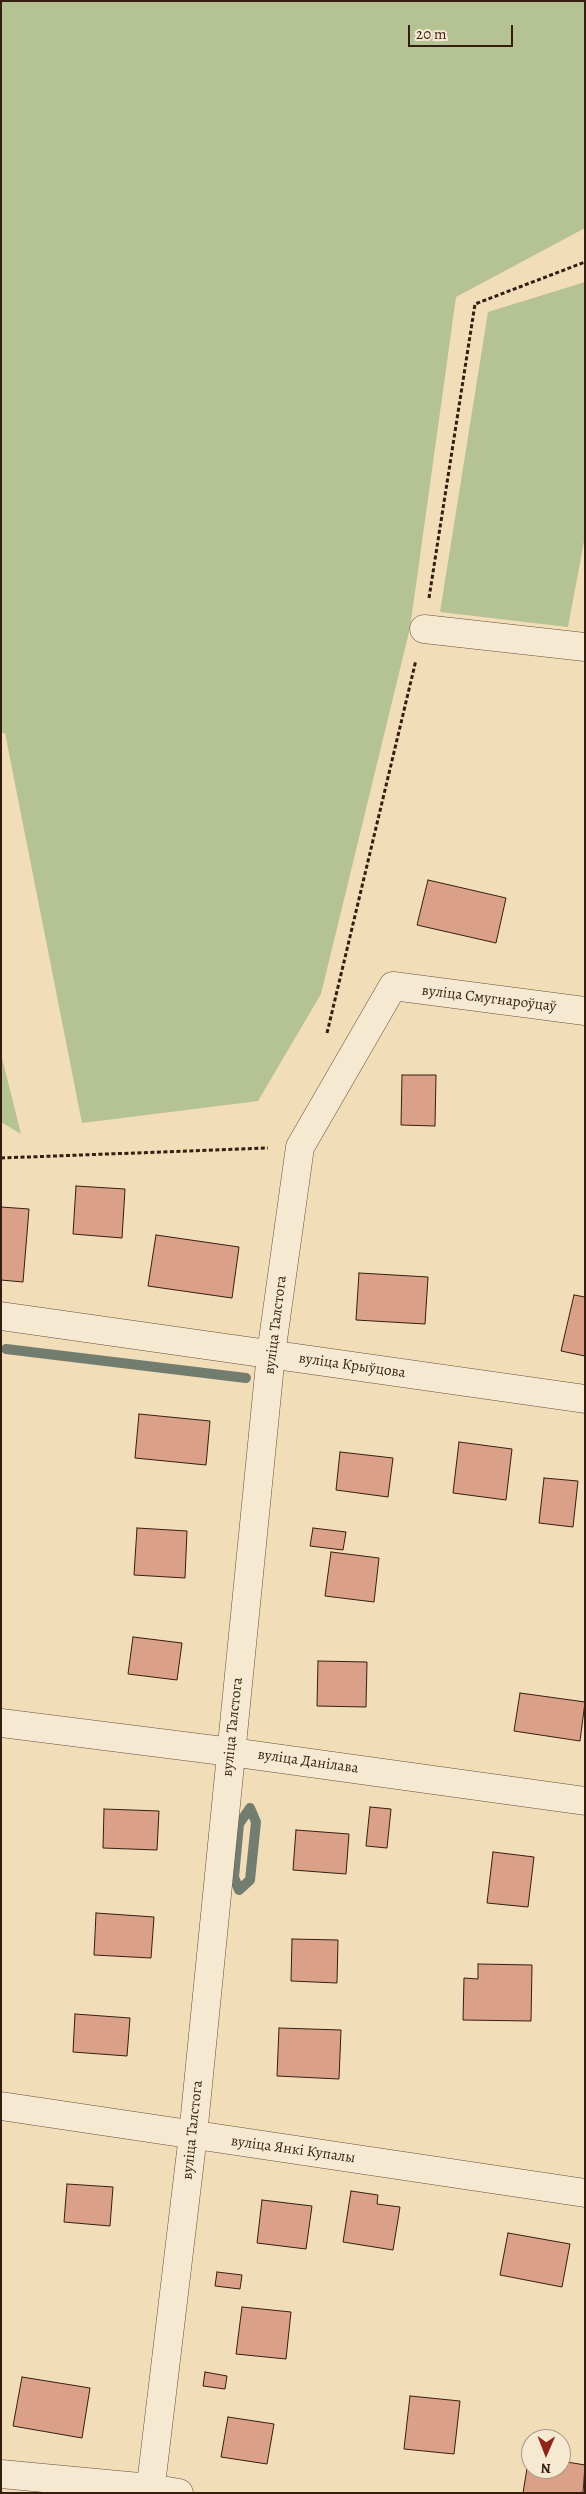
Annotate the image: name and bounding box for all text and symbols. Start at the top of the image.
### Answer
scale bar [411,15,516,47]
text: 20 m [416,24,447,44]
street label: вуліца Смугнароўцаў [421,982,557,1016]
street label: вуліца Талстога [261,1274,291,1376]
street label: вуліца Крыўцова [297,1350,407,1382]
street label: вуліца Талстога [219,1677,247,1777]
street label: вуліца Данілава [256,1746,360,1778]
street label: вуліца Талстога [179,2080,207,2180]
street label: вуліца Янкі Купалы [230,2132,356,2168]
north arrow [521,2429,571,2479]
text: N [540,2459,551,2478]

